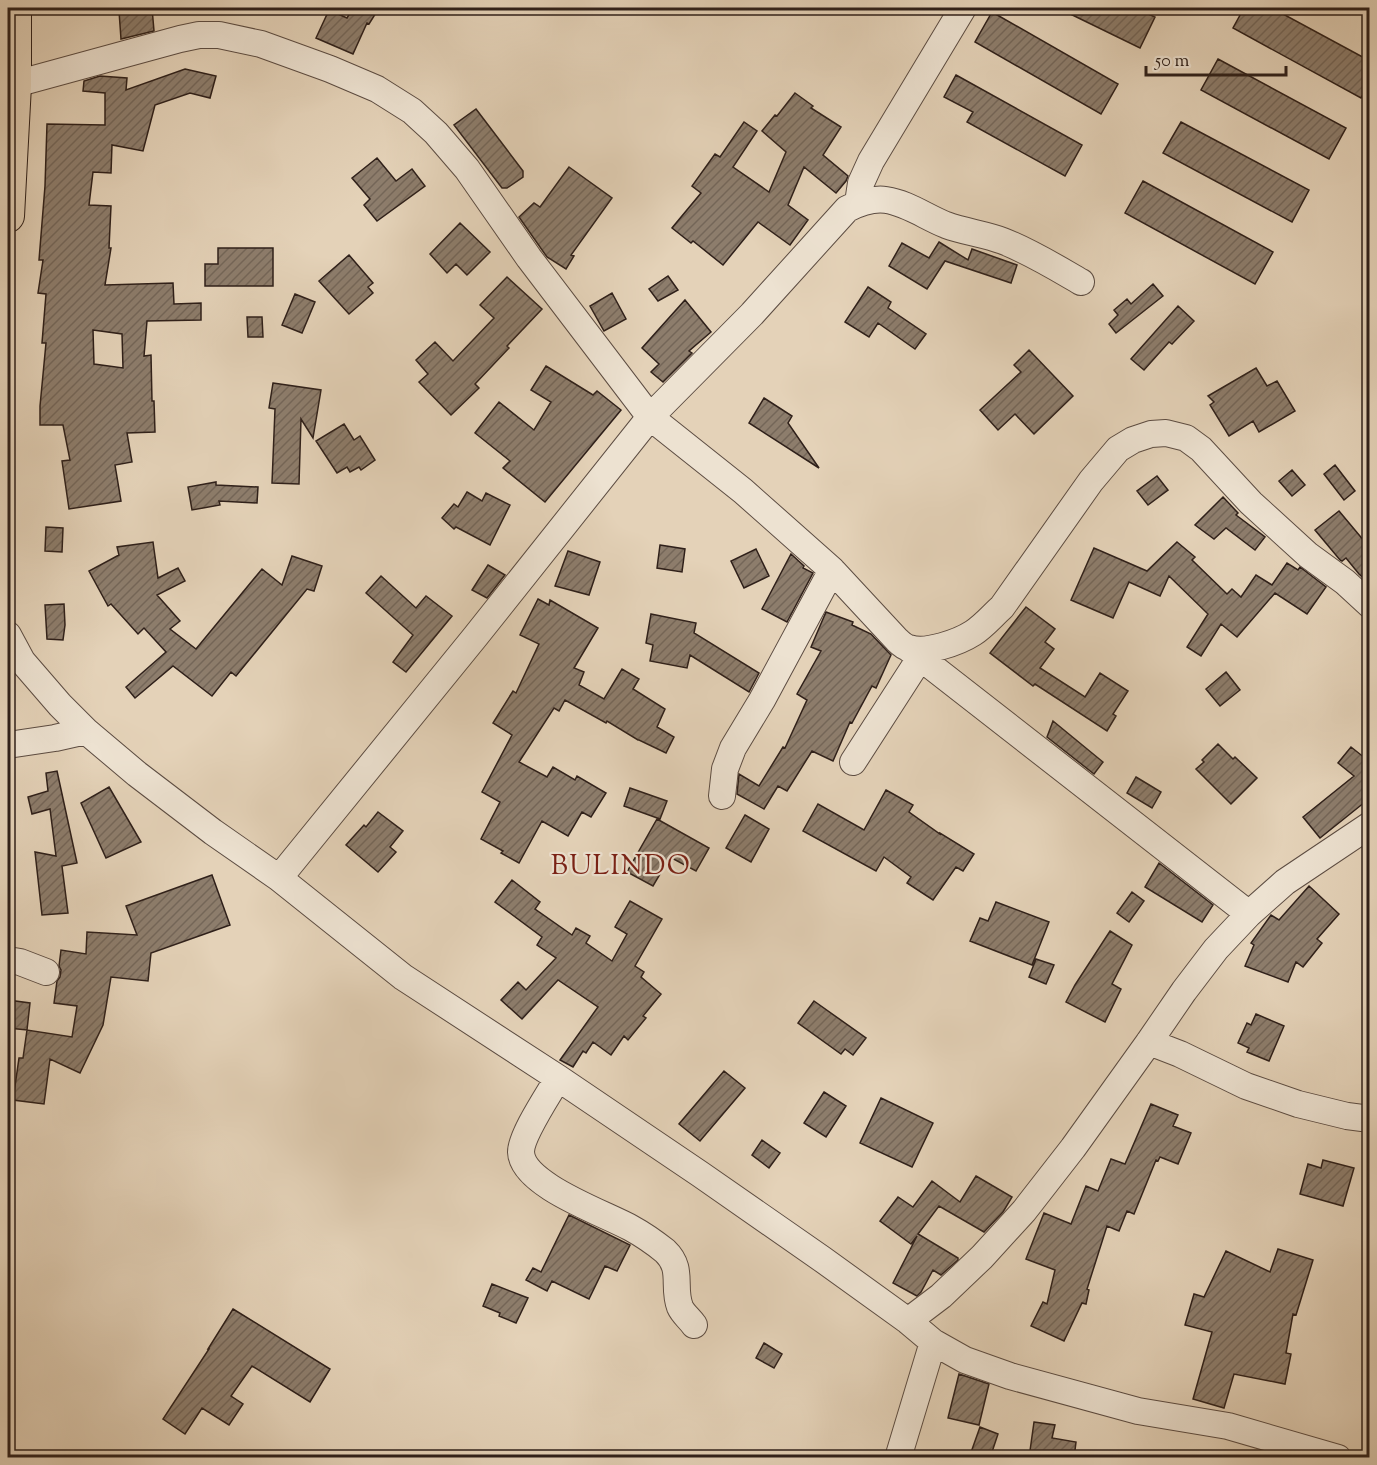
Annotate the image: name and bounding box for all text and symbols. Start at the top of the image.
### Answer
scale bar [1146,39,1286,77]
text: 50 m [1154,49,1190,75]
district label: BULINDO [551,848,691,887]

